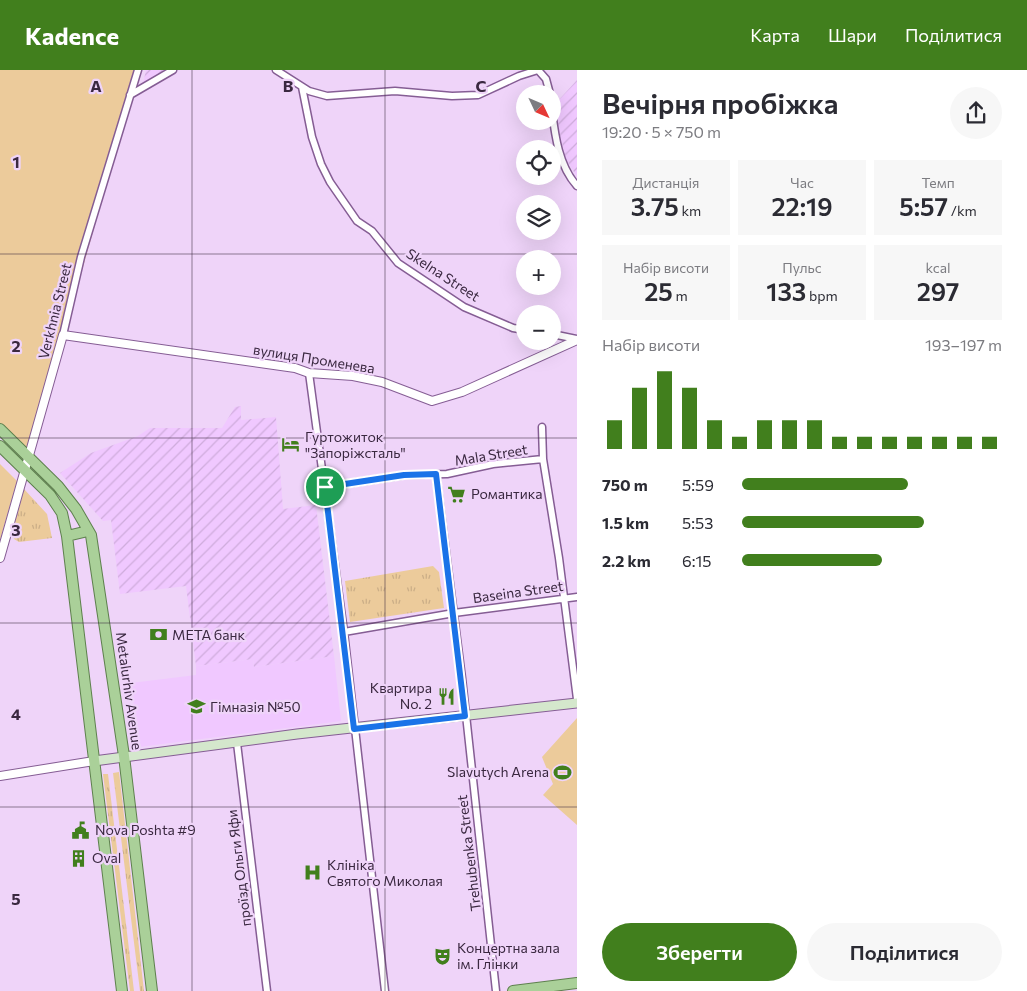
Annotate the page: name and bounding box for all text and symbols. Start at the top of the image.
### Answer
text: Kadence [25,21,119,50]
text: Карта [750,24,800,46]
text: Шари [828,24,877,46]
text: Поділитися [905,24,1002,46]
text: A [90,76,102,95]
text: B [283,76,294,95]
text: C [476,76,487,95]
north arrow [516,85,561,130]
map controls [516,85,561,350]
text: Вечірня пробіжка [602,86,838,120]
button: share [950,87,1002,139]
text: 19:20 · 5 × 750 m [602,122,721,141]
button: locate [516,140,561,185]
text: 1 [12,152,20,171]
text: Дистанція [633,174,699,191]
text: Час [790,174,814,191]
text: Темп [921,174,955,191]
text: 3.75 [631,191,679,221]
text: 22:19 [771,191,833,221]
text: 5:57 [899,191,948,221]
button: layers [516,195,561,240]
text: km [679,202,701,219]
text: /km [948,202,977,219]
street label: Skelna Street [403,245,483,305]
button: + [516,250,561,295]
text: Набір висоти [623,259,709,276]
text: Пульс [782,259,822,276]
text: kcal [925,259,951,276]
street label: Verkhnia Street [34,261,75,361]
text: 25 [644,276,673,306]
text: 133 [766,276,806,306]
text: 297 [917,276,959,306]
text: m [673,287,688,304]
text: bpm [806,287,838,304]
button: − [516,305,561,350]
text: Набір висоти [602,335,700,354]
text: 193–197 m [925,335,1002,354]
text: 2 [11,336,21,355]
street label: вулиця Променева [252,341,376,377]
place label: Гуртожиток "Запоріжсталь" [305,428,406,461]
hotel icon: Гуртожиток "Запоріжсталь" [281,435,301,455]
street label: Mala Street [453,440,529,469]
pin [304,466,346,508]
icon: arrive [311,473,339,501]
text: 750 m [602,475,648,494]
text: 5:59 [682,475,714,494]
supermarket icon: Романтика [447,484,467,504]
place label: Романтика [471,485,542,502]
text: 1.5 km [602,513,649,532]
text: 5:53 [682,513,713,532]
text: 3 [11,520,21,539]
text: 2.2 km [602,551,651,570]
text: 6:15 [682,551,712,570]
street label: Baseina Street [472,577,565,606]
bank icon: МЕТА банк [148,625,168,645]
place label: МЕТА банк [172,626,246,643]
street label: Metalurhiv Avenue [113,631,146,751]
place label: Квартира No. 2 [370,679,432,712]
restaurant icon: Квартира No. 2 [436,686,456,706]
school or university icon: Гімназія №50 [186,697,206,717]
place label: Гімназія №50 [210,698,301,715]
text: 4 [11,704,21,723]
sports icon: Slavutych Arena [553,762,573,782]
place label: Slavutych Arena [447,763,549,780]
street label: Trehubenka Street [453,794,484,912]
street label: проїзд Ольги Яфи [223,809,254,927]
public building icon: Nova Poshta #9 [71,820,91,840]
place label: Nova Poshta #9 [95,821,196,838]
building icon: Oval [68,848,88,868]
place label: Oval [92,849,121,866]
place label: Клініка Святого Миколая [327,856,443,889]
hospital icon: Клініка Святого Миколая [303,863,323,883]
text: 5 [11,889,21,908]
button: Зберегти [602,923,797,981]
button: Поділитися [807,923,1002,981]
place label: Концертна зала ім. Глінки [457,939,560,972]
theatre icon: Концертна зала ім. Глінки [433,946,453,966]

